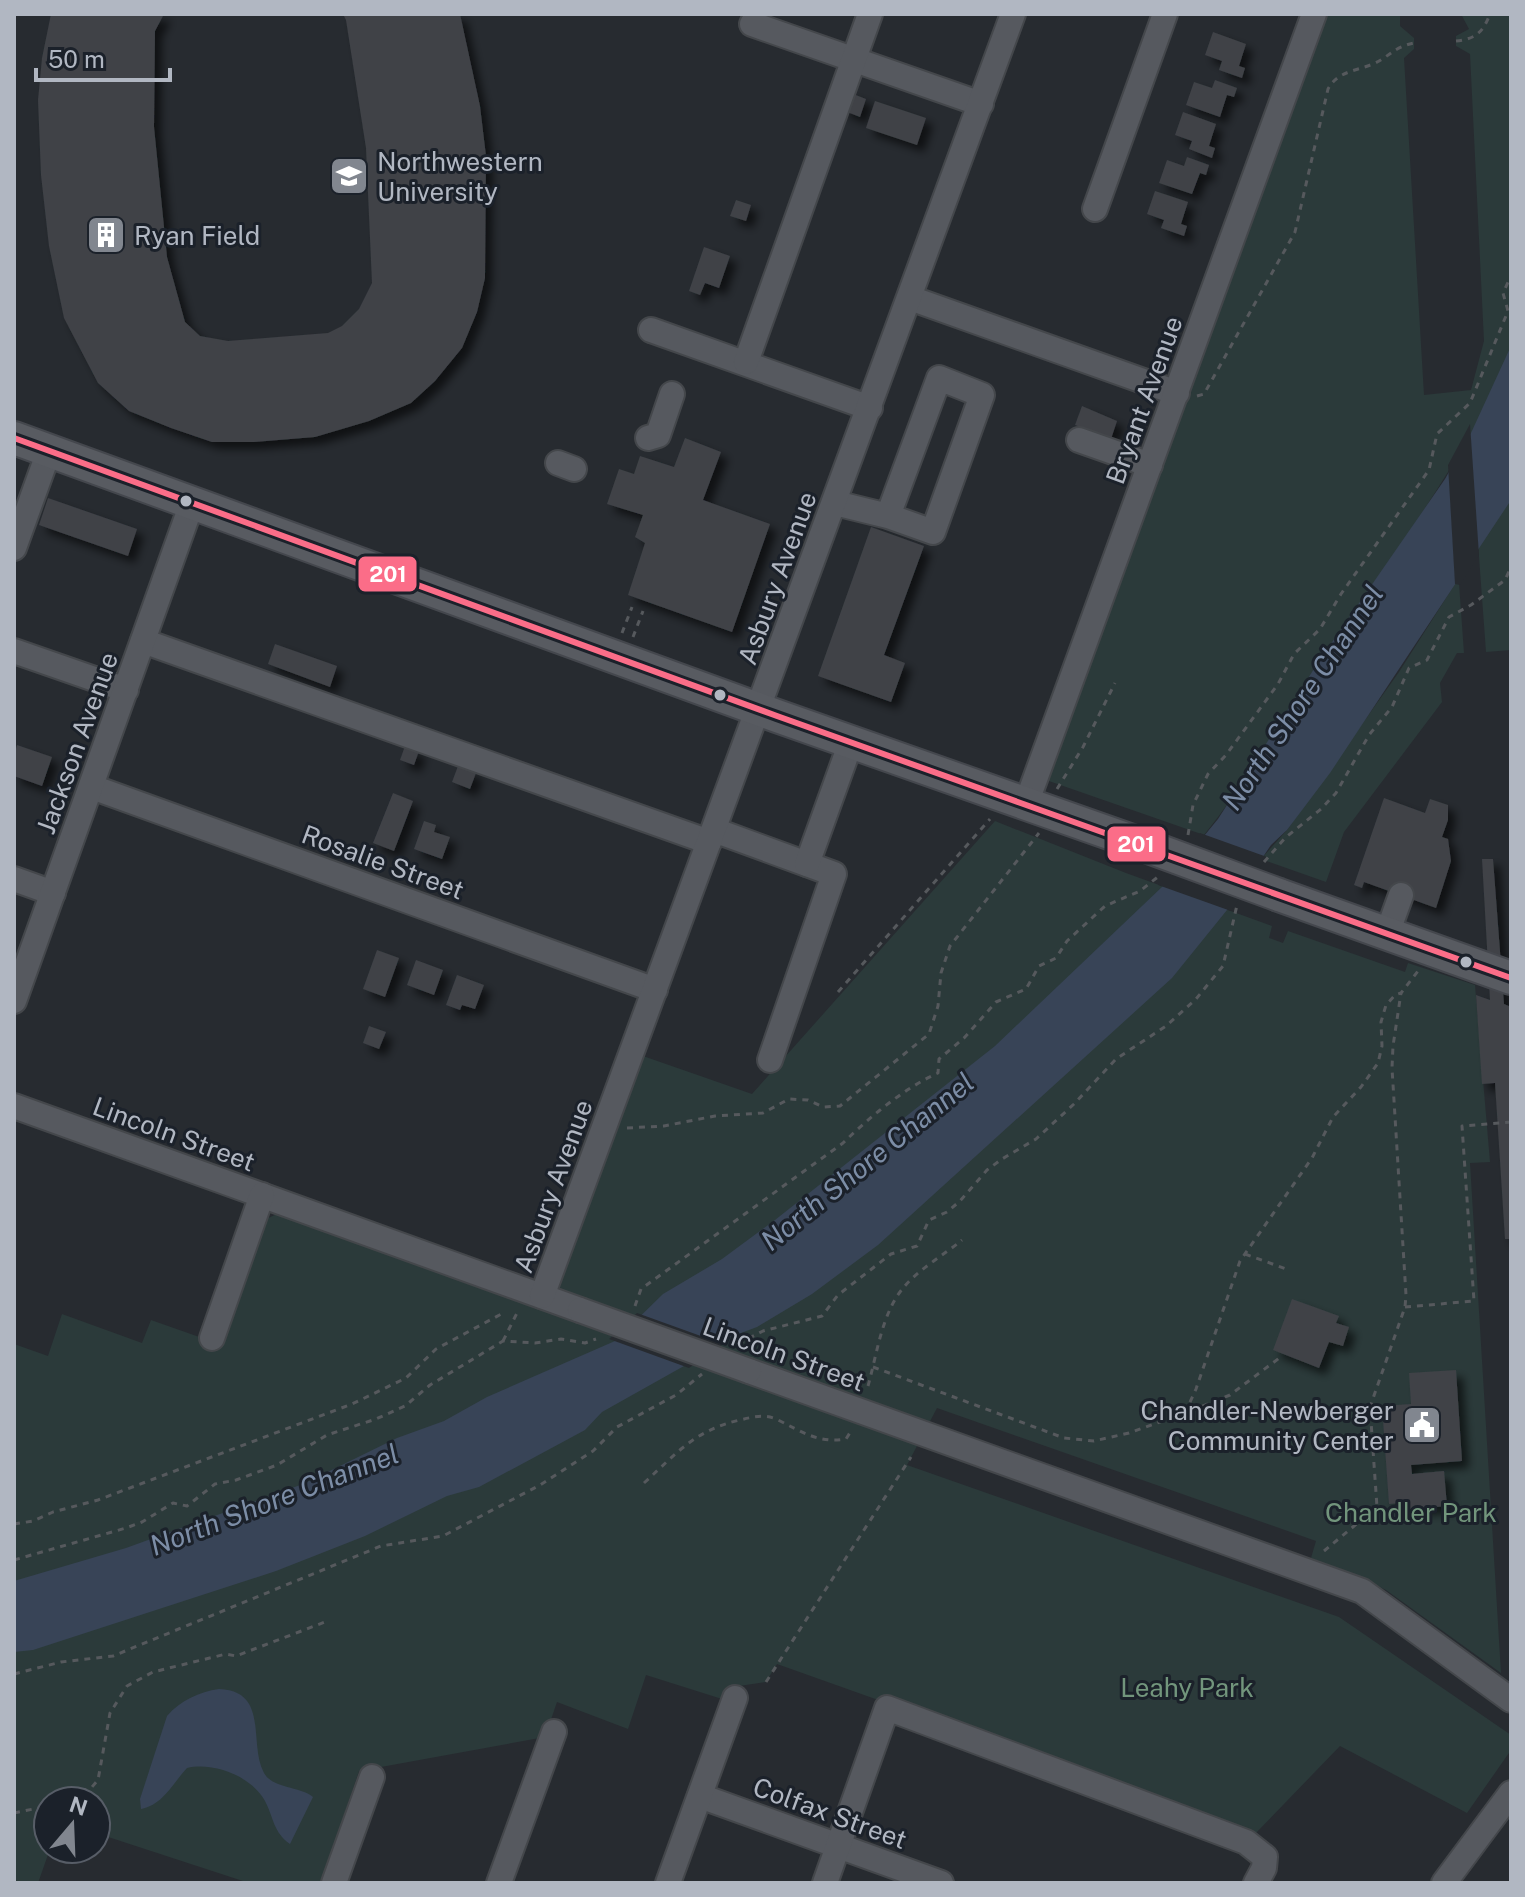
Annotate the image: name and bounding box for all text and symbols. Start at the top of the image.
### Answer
scale bar [36,32,170,82]
text: 50 m [48,45,105,73]
place label: Northwestern University [377,146,543,207]
school or university icon: Northwestern University [328,155,370,197]
building icon: Ryan Field [85,214,127,256]
place label: Ryan Field [134,220,260,251]
street label: Bryant Avenue [1099,312,1189,488]
street label: Asbury Avenue [731,487,823,669]
unlabelled marker [178,493,194,509]
line badge: 201 [357,555,418,593]
text: 201 [369,561,407,587]
water label: North Shore Channel [1214,578,1390,816]
street label: Jackson Avenue [30,648,124,838]
unlabelled marker [712,687,728,703]
street label: Rosalie Street [298,818,468,906]
line badge: 201 [1106,825,1167,863]
text: 201 [1117,831,1155,857]
unlabelled marker [1458,954,1474,970]
water label: North Shore Channel [754,1065,980,1257]
street label: Lincoln Street [89,1090,259,1178]
street label: Asbury Avenue [507,1095,599,1277]
street label: Lincoln Street [699,1310,869,1398]
place label: Chandler-Newberger Community Center [1141,1395,1394,1456]
public building icon: Chandler-Newberger Community Center [1401,1404,1443,1446]
water label: North Shore Channel [145,1436,403,1562]
park label: Chandler Park [1325,1497,1497,1528]
park label: Leahy Park [1120,1672,1254,1703]
street label: Colfax Street [749,1771,911,1855]
north arrow [32,1785,112,1865]
text: N [66,1791,91,1821]

